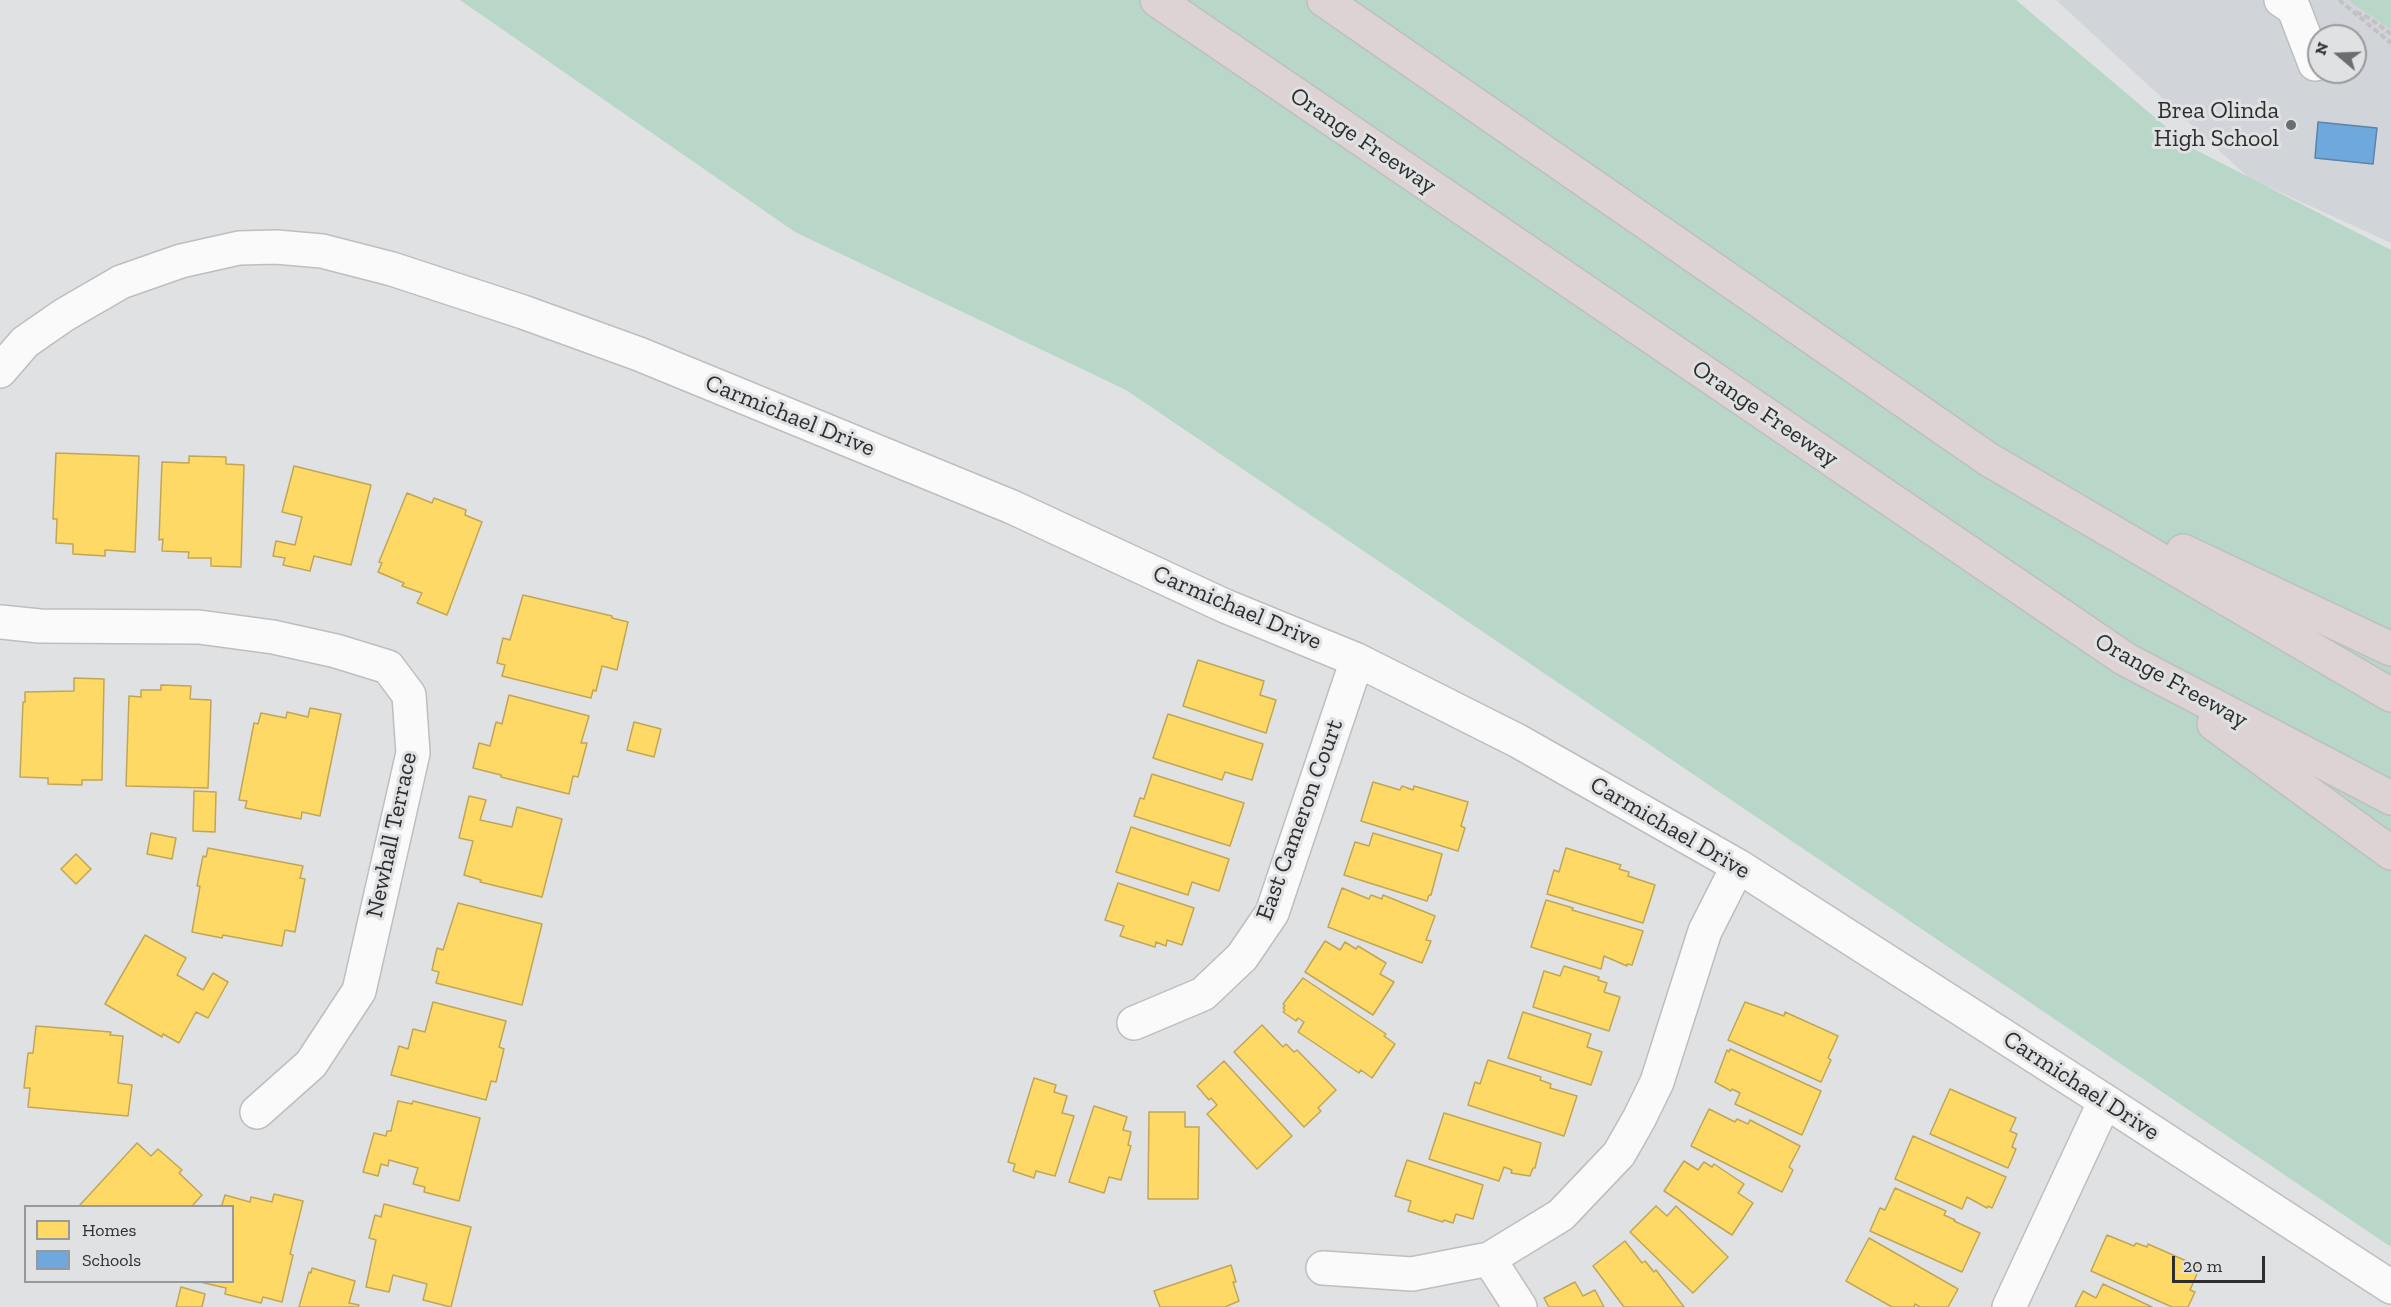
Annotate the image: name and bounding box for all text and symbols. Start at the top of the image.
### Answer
north arrow [2307,24,2367,84]
text: N [2310,40,2332,57]
street label: Orange Freeway [1284,81,1442,201]
place label: Brea Olinda High School [2154,97,2279,153]
marker: Brea Olinda High School [2284,118,2298,132]
street label: Orange Freeway [1686,354,1844,474]
street label: Carmichael Drive [701,369,879,463]
street label: Carmichael Drive [1148,560,1326,656]
street label: Orange Freeway [2090,627,2252,735]
street label: East Cameron Court [1250,716,1350,924]
street label: Newhall Terrace [360,750,424,920]
street label: Carmichael Drive [1585,770,1755,886]
street label: Carmichael Drive [1998,1025,2164,1147]
legend [24,1205,234,1283]
text: Homes [82,1219,136,1241]
scale bar [2175,1244,2268,1282]
text: Schools [82,1249,141,1271]
text: 20 m [2183,1255,2222,1277]

